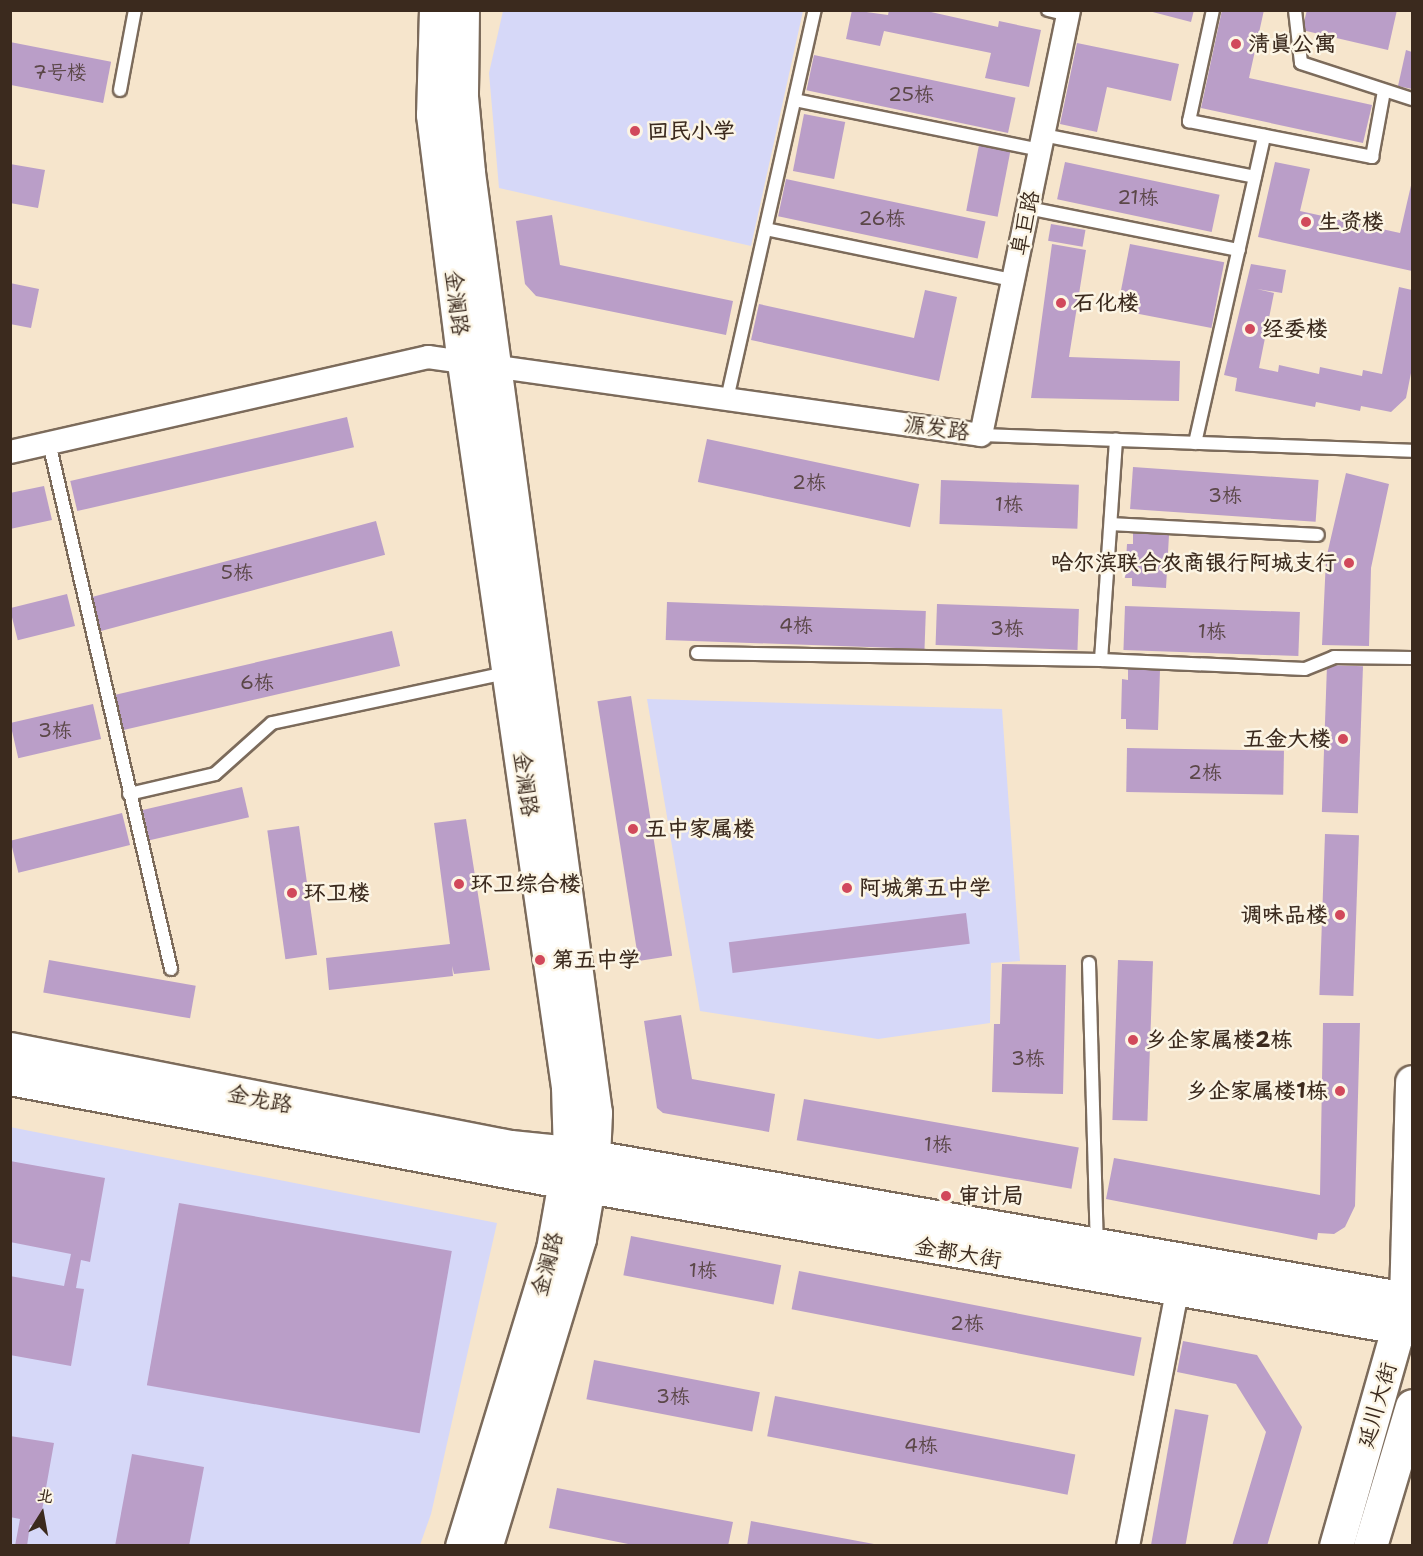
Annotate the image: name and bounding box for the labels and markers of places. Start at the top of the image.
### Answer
place label: 清真公寓 [1248,31,1336,57]
marker: 清真公寓 [1229,37,1243,51]
place label: 回民小学 [647,118,735,144]
marker: 回民小学 [628,124,642,138]
place label: 生资楼 [1318,209,1384,235]
marker: 生资楼 [1299,215,1313,229]
place label: 石化楼 [1073,290,1139,316]
marker: 石化楼 [1054,296,1068,310]
place label: 经委楼 [1262,316,1328,342]
marker: 经委楼 [1243,322,1257,336]
place label: 哈尔滨联合农商银行阿城支行 [1051,550,1337,576]
marker: 哈尔滨联合农商银行阿城支行 [1342,556,1356,570]
place label: 五金大楼 [1243,726,1331,752]
marker: 五金大楼 [1336,732,1350,746]
place label: 五中家属楼 [645,816,755,842]
marker: 五中家属楼 [626,822,640,836]
place label: 环卫综合楼 [471,871,581,897]
place label: 阿城第五中学 [859,875,991,901]
marker: 环卫综合楼 [452,877,466,891]
place label: 环卫楼 [304,880,370,906]
marker: 阿城第五中学 [840,881,854,895]
marker: 环卫楼 [285,886,299,900]
place label: 调味品楼 [1240,902,1328,928]
marker: 调味品楼 [1333,908,1347,922]
place label: 第五中学 [552,947,640,973]
marker: 第五中学 [533,953,547,967]
place label: 乡企家属楼2栋 [1145,1027,1292,1053]
marker: 乡企家属楼2栋 [1126,1033,1140,1047]
place label: 乡企家属楼1栋 [1186,1078,1328,1104]
marker: 乡企家属楼1栋 [1333,1084,1347,1098]
place label: 审计局 [958,1183,1024,1209]
marker: 审计局 [939,1189,953,1203]

